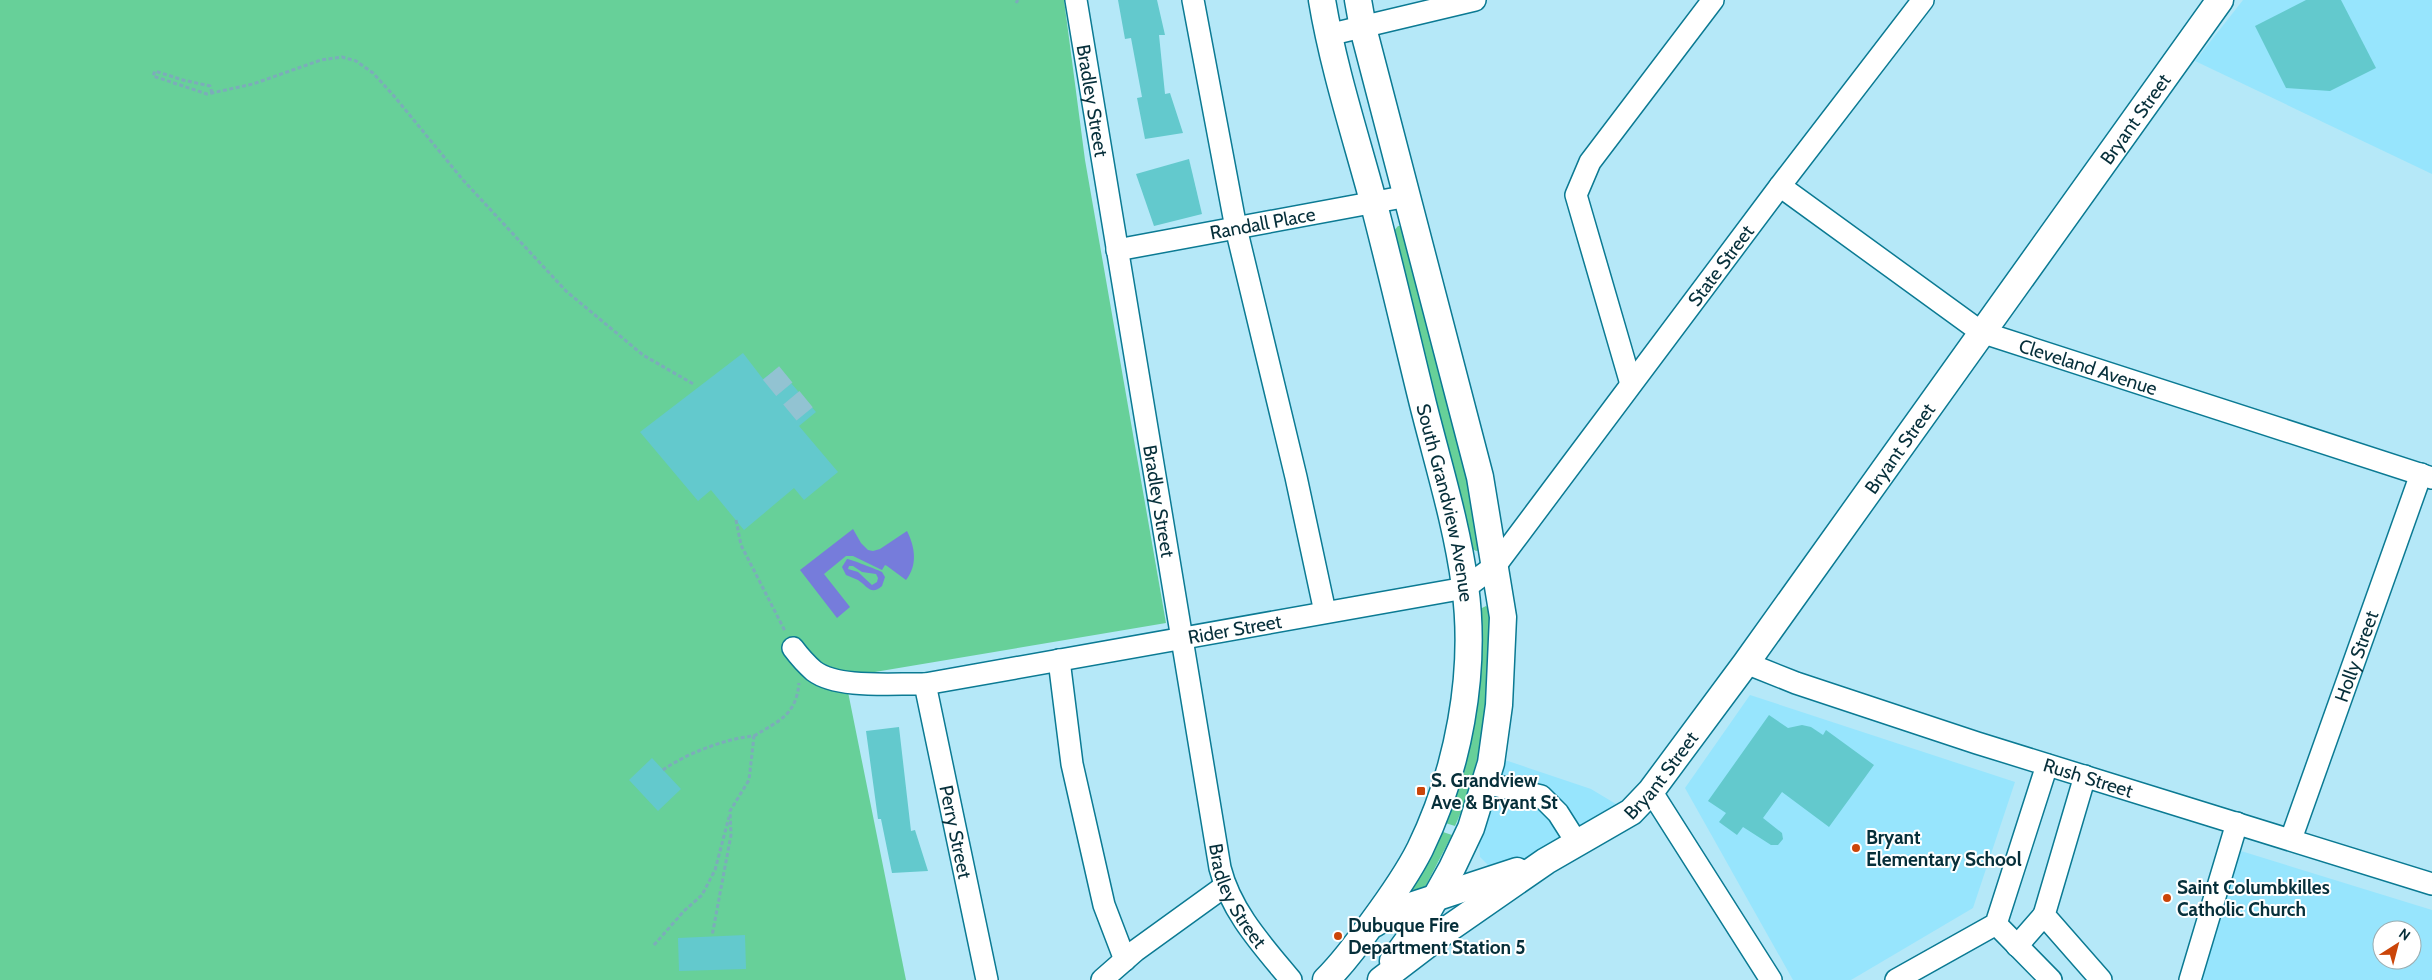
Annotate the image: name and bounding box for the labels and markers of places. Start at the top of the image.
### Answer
place label: S. Grandview Ave & Bryant St [1431,769,1558,814]
marker: S. Grandview Ave & Bryant St [1415,785,1427,797]
place label: Bryant Elementary School [1866,826,2022,871]
marker: Bryant Elementary School [1850,842,1862,854]
place label: Saint Columbkilles Catholic Church [2177,876,2330,921]
marker: Saint Columbkilles Catholic Church [2161,892,2173,904]
place label: Dubuque Fire Department Station 5 [1348,914,1526,959]
marker: Dubuque Fire Department Station 5 [1332,930,1344,942]

